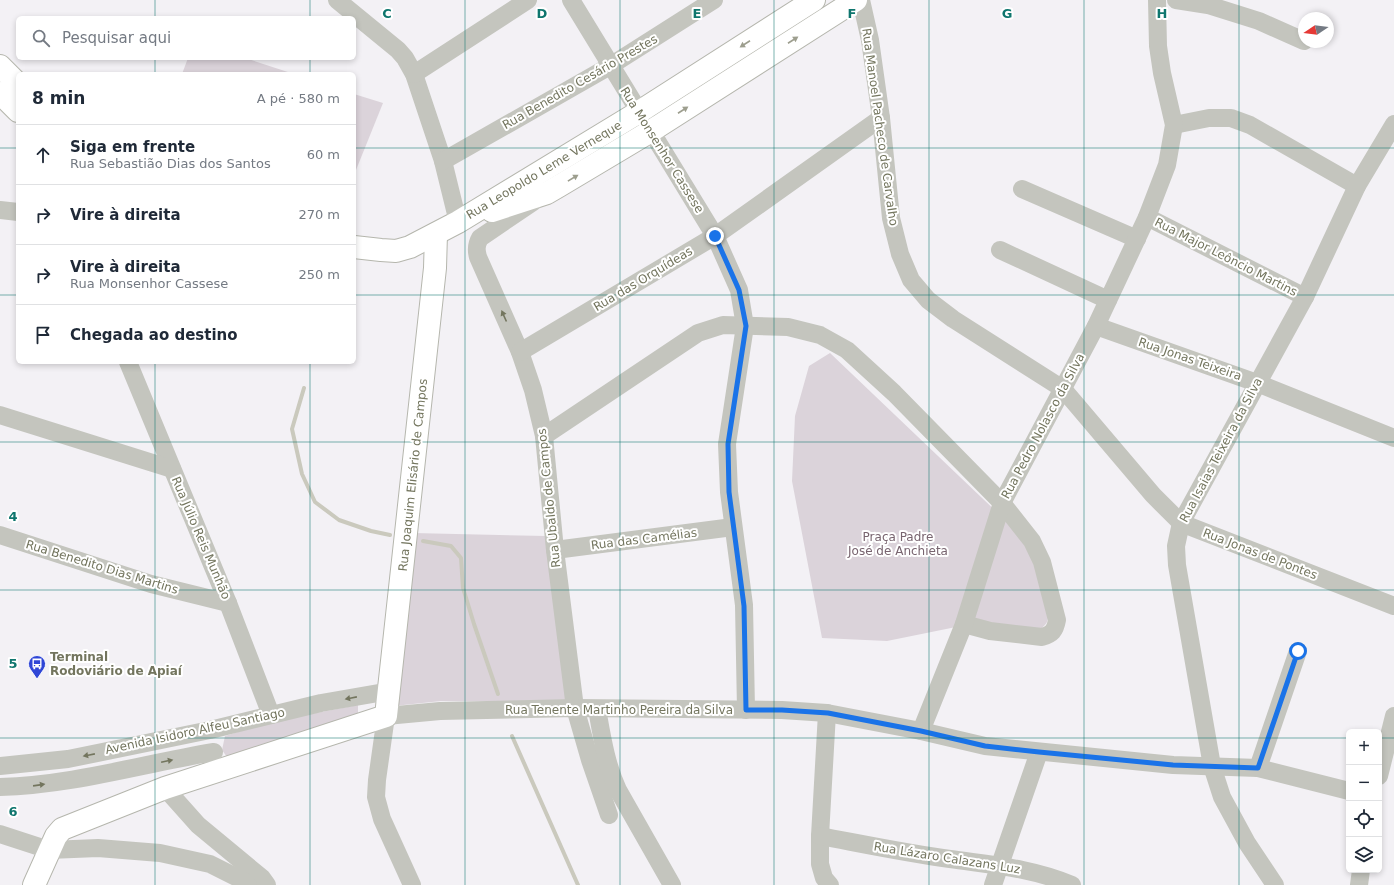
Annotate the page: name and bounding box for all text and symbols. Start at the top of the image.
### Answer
text: C [382,6,392,21]
text: D [537,6,548,21]
text: E [693,6,701,21]
text: F [848,6,856,21]
text: G [1002,6,1012,21]
text: H [1157,6,1167,21]
north arrow [1298,12,1334,48]
search box [16,16,356,60]
icon: search [30,27,52,49]
street label: Rua Manoel Pacheco de Carvalho [859,27,901,227]
text: Pesquisar aqui [62,29,171,47]
street label: Rua Benedito Cesário Prestes [500,32,660,132]
one-way arrow [787,37,799,44]
one-way arrow [740,40,751,48]
street label: Rua Monsenhor Cassese [617,84,707,216]
text: 8 min [32,88,85,108]
text: A pé · 580 m [257,91,340,106]
one-way arrow [677,107,689,114]
street label: Rua Leopoldo Leme Verneque [464,118,624,222]
text: Siga em frente [70,138,195,156]
icon: ahead [32,144,54,166]
text: 60 m [307,147,340,162]
text: Rua Sebastião Dias dos Santos [70,156,271,171]
one-way arrow [567,175,579,182]
icon: right [32,204,54,226]
text: Vire à direita [70,206,181,224]
text: 270 m [298,207,340,222]
street label: Rua Major Leôncio Martins [1152,215,1300,299]
route end [706,227,724,245]
street label: Rua das Orquídeas [591,244,695,314]
text: Vire à direita [70,258,181,276]
icon: right [32,264,54,286]
text: 250 m [298,267,340,282]
text: Rua Monsenhor Cassese [70,276,228,291]
one-way arrow [501,311,507,322]
icon: arrive [32,324,54,346]
text: Chegada ao destino [70,326,238,344]
street label: Rua Jonas Teixeira [1137,335,1243,383]
street label: Rua Pedro Nolasco da Silva [999,351,1087,501]
street label: Rua Isaias Teixeira da Silva [1177,375,1265,525]
street label: Rua Joaquim Elisário de Campos [396,378,430,572]
street label: Rua Ubaldo de Campos [535,428,563,568]
street label: Rua Júlio Reis Munhão [169,475,233,601]
text: 4 [8,509,18,524]
street label: Rua das Camélias [590,526,698,552]
street label: Rua Jonas de Pontes [1201,526,1319,582]
park label: Praça Padre José de Anchieta [847,530,948,558]
street label: Rua Benedito Dias Martins [24,537,180,597]
route start [1289,642,1307,660]
place label: Terminal Rodoviário de Apiaí [50,650,183,678]
bus stop icon: Terminal Rodoviário de Apiaí [27,654,47,679]
text: 5 [8,656,18,671]
one-way arrow [345,695,358,701]
street label: Rua Tenente Martinho Pereira da Silva [505,703,733,717]
street label: Avenida Isidoro Alfeu Santiago [104,705,286,757]
map controls [1346,729,1382,873]
button: + [1346,729,1382,765]
one-way arrow [83,752,95,758]
one-way arrow [160,757,173,763]
button: − [1346,765,1382,801]
one-way arrow [33,782,45,788]
button: locate [1346,801,1382,837]
text: 6 [8,804,18,819]
button: layers [1346,837,1382,873]
street label: Rua Lázaro Calazans Luz [873,839,1021,877]

